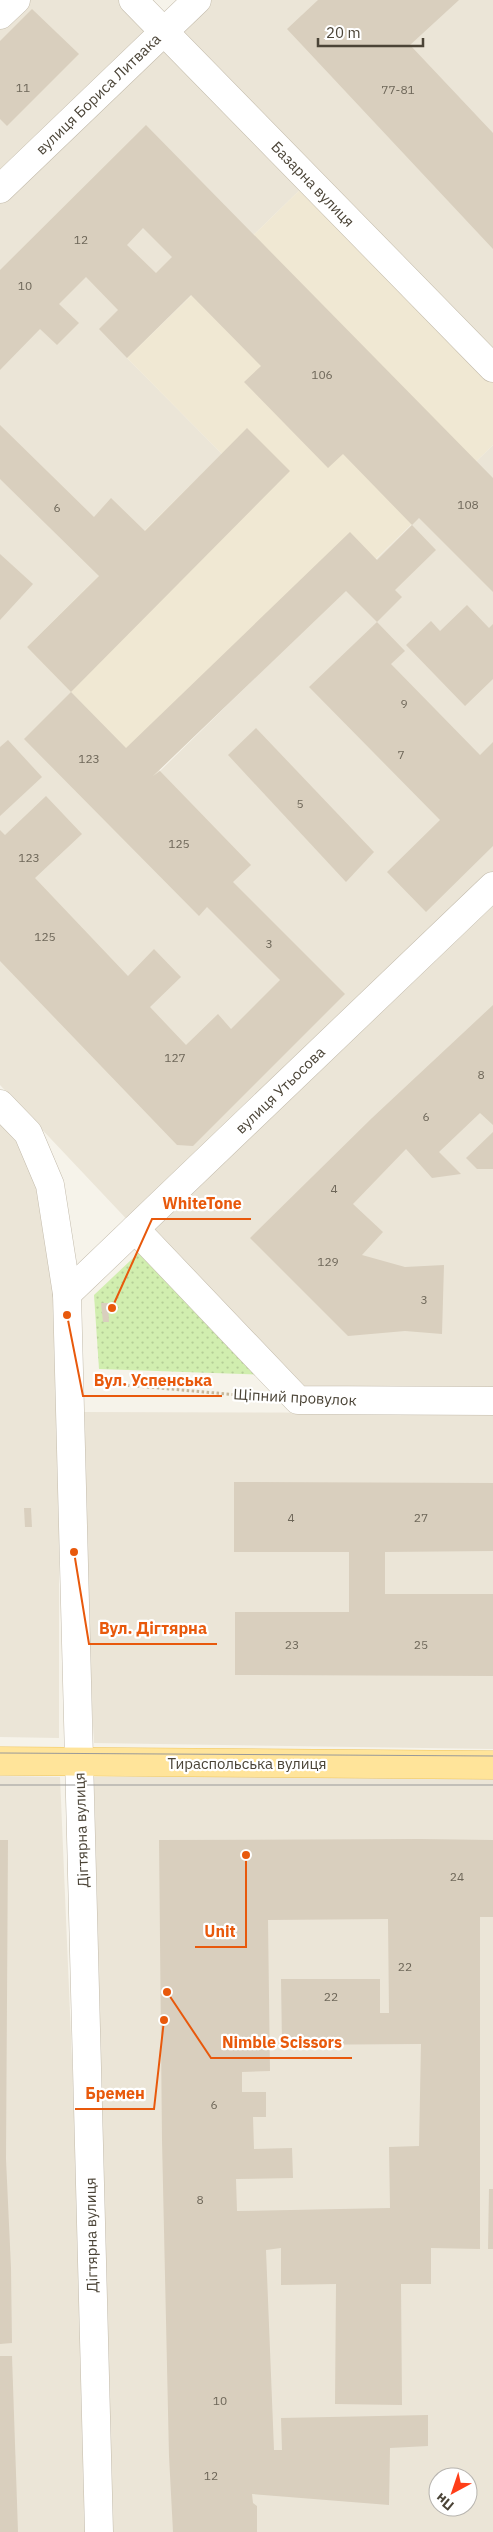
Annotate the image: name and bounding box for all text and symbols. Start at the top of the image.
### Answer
scale bar [318,15,423,47]
text: 20 m [326,23,361,42]
street label: вулиця Бориса Литвака [32,29,164,159]
house number: 11 [16,80,30,95]
house number: 77-81 [381,82,415,97]
street label: Базарна вулиця [267,137,359,231]
house number: 12 [74,232,88,247]
house number: 10 [18,278,32,293]
house number: 106 [311,367,333,382]
house number: 108 [457,497,479,512]
house number: 6 [53,500,61,515]
house number: 9 [400,696,408,711]
house number: 7 [397,747,405,762]
house number: 123 [78,751,100,766]
house number: 5 [296,796,304,811]
house number: 125 [168,836,190,851]
house number: 123 [18,850,40,865]
house number: 125 [34,929,56,944]
house number: 3 [265,936,273,951]
street label: вулиця Утьосова [231,1042,329,1138]
house number: 127 [164,1050,186,1065]
house number: 8 [477,1067,485,1082]
house number: 6 [422,1109,430,1124]
house number: 4 [330,1181,338,1196]
callout: WhiteTone [152,1188,251,1219]
text: WhiteTone [162,1193,242,1213]
house number: 129 [317,1254,339,1269]
house number: 3 [420,1292,428,1307]
callout: Вул. Успенська [83,1365,222,1396]
text: Вул. Успенська [94,1370,212,1390]
street label: Щіпний провулок [233,1384,357,1410]
house number: 4 [287,1510,295,1525]
house number: 27 [414,1510,428,1525]
callout: Вул. Дігтярна [89,1613,217,1644]
text: Вул. Дігтярна [99,1618,207,1638]
house number: 23 [285,1637,299,1652]
house number: 25 [414,1637,428,1652]
street label: Тираспольська вулиця [167,1754,327,1773]
street label: Дігтярна вулиця [69,1772,93,1888]
house number: 24 [450,1869,464,1884]
callout: Unit [195,1916,246,1947]
text: Unit [204,1921,236,1941]
house number: 22 [398,1959,412,1974]
house number: 22 [324,1989,338,2004]
callout: Nimble Scissors [211,2027,352,2058]
text: Nimble Scissors [222,2032,342,2052]
callout: Бремен [75,2078,154,2109]
text: Бремен [85,2083,145,2103]
house number: 6 [210,2097,218,2112]
street label: Дігтярна вулиця [80,2177,102,2293]
house number: 8 [196,2192,204,2207]
house number: 10 [213,2393,227,2408]
north arrow [428,2467,478,2517]
house number: 12 [204,2468,218,2483]
text: Пн [432,2489,458,2515]

